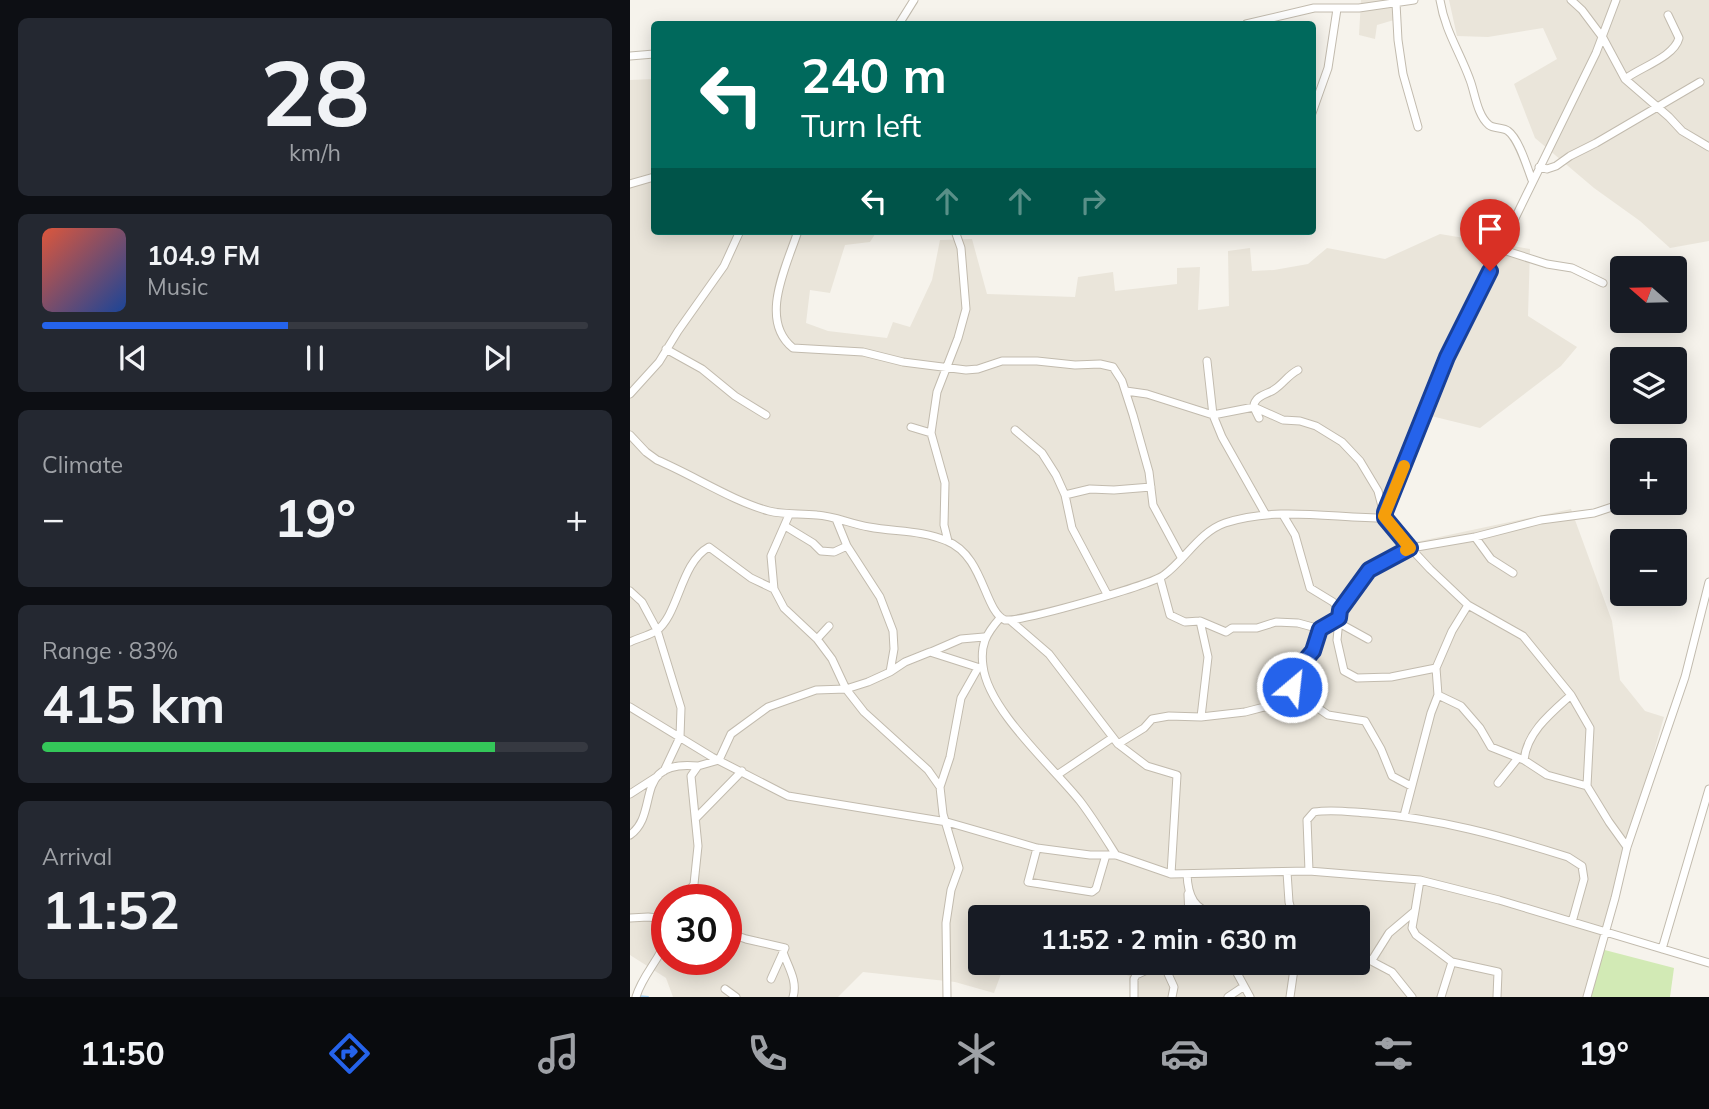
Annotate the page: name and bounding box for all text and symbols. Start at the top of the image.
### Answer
text: 28 [260,35,370,149]
text: 240 m [801,44,947,105]
icon: left [686,49,777,140]
text: Turn left [801,105,921,145]
text: km/h [289,138,341,167]
icon: left [855,182,893,220]
icon: ahead [928,182,966,220]
icon: ahead [1001,182,1039,220]
icon: right [1074,182,1112,220]
pin [1460,199,1520,271]
icon: arrive [1471,210,1509,248]
text: 104.9 FM [147,239,260,272]
north arrow [1610,256,1687,332]
map controls [1610,256,1687,606]
text: Music [147,272,208,301]
icon: previous [114,339,152,377]
icon: pause [296,339,334,377]
icon: next [478,339,516,377]
button: layers [1610,347,1687,424]
button: + [1610,438,1687,515]
text: Climate [42,450,123,479]
text: 19° [274,485,356,550]
text: − [42,494,65,542]
text: + [565,494,588,542]
button: − [1610,529,1687,606]
text: Range · 83% [42,636,178,665]
position arrow [1255,650,1329,724]
text: 415 km [42,671,225,736]
text: Arrival [42,842,112,871]
text: 11:52 [42,877,180,942]
speed limit sign: 30 [651,884,742,975]
text: 11:52 · 2 min · 630 m [1041,923,1297,956]
icon: directions [325,1029,374,1078]
icon: music [534,1029,583,1078]
icon: phone [743,1029,792,1078]
icon: climate [952,1029,1001,1078]
icon: car [1160,1029,1209,1078]
icon: filters [1369,1029,1418,1078]
text: 11:50 [80,1033,165,1073]
text: 19° [1578,1033,1629,1073]

